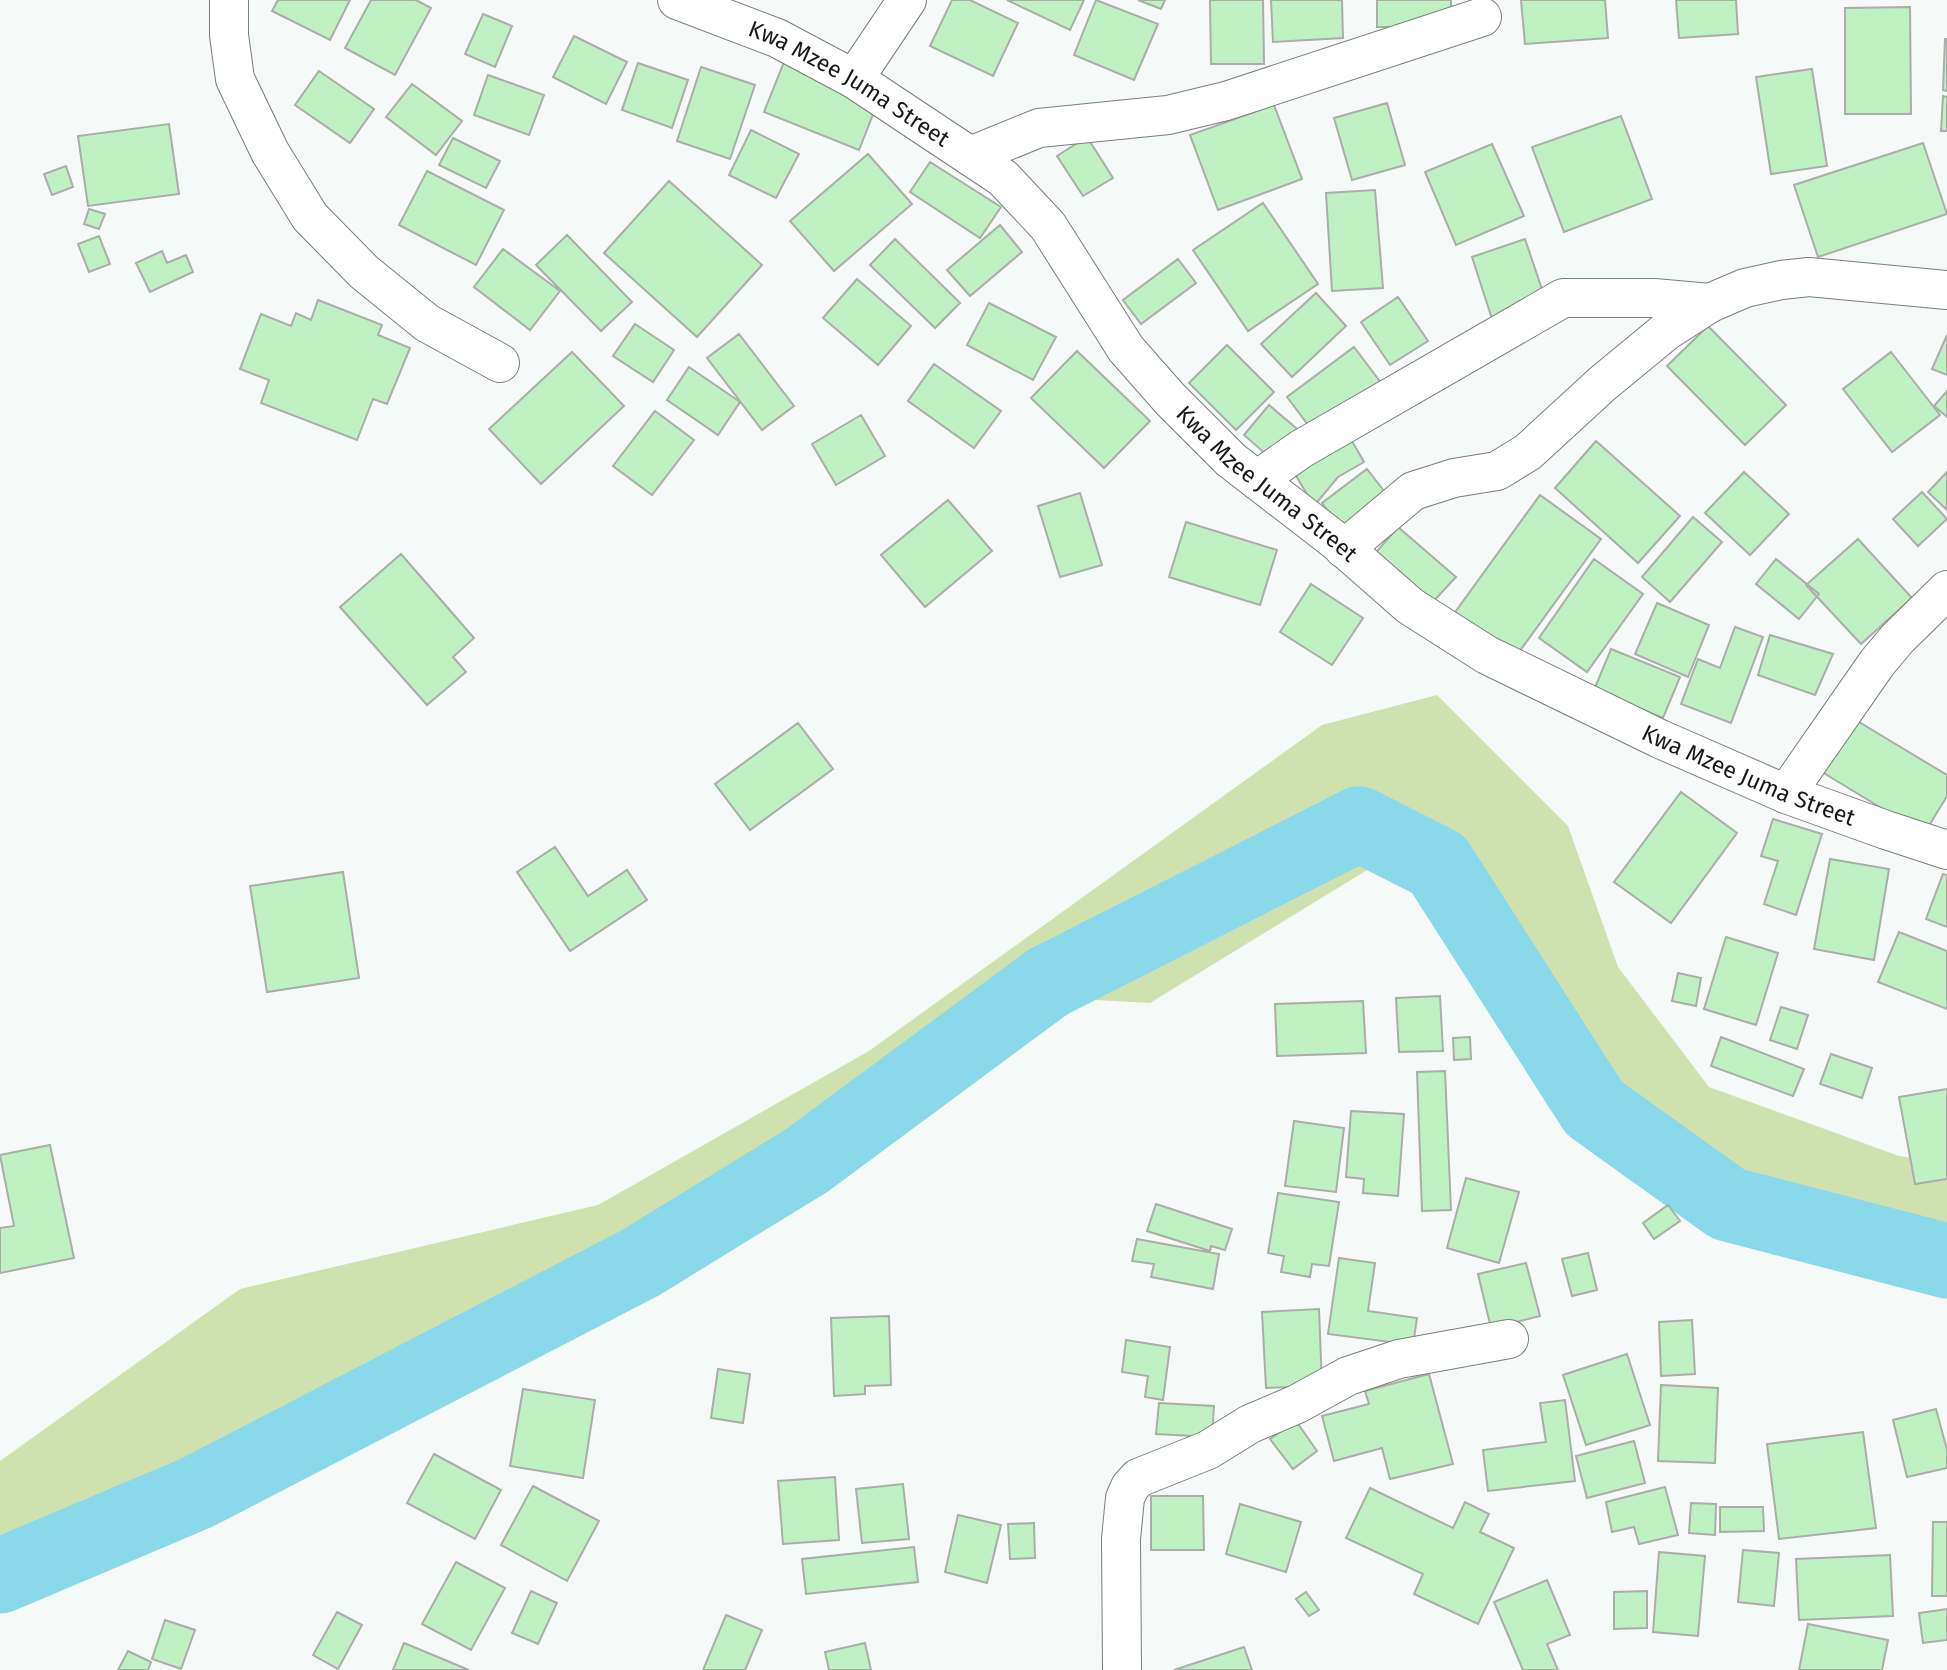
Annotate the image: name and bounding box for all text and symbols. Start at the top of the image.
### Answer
street label: Kwa Mzee Juma Street [745,15,956,153]
street label: Kwa Mzee Juma Street [1170,399,1364,568]
street label: Kwa Mzee Juma Street [1637,718,1860,832]

